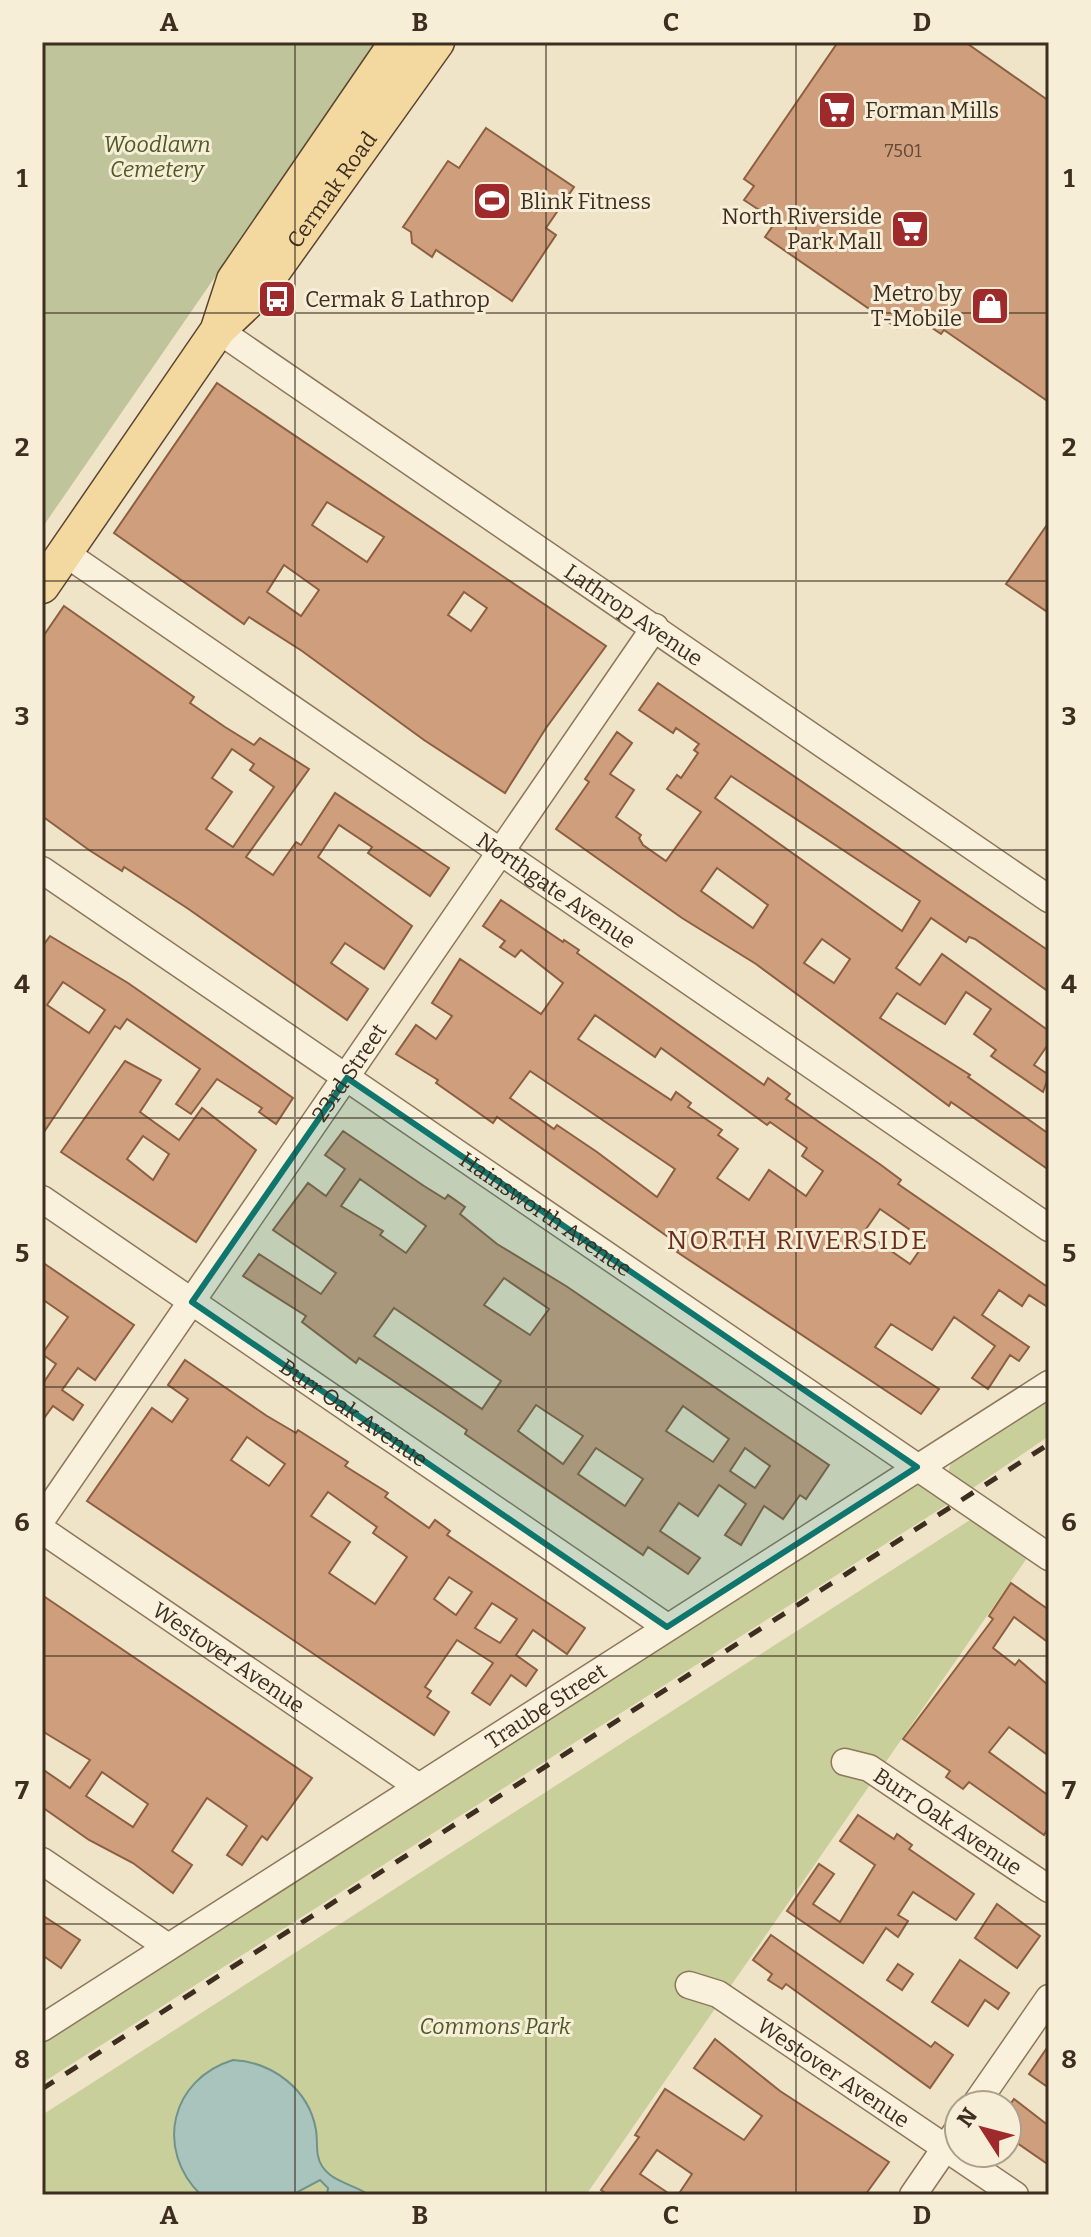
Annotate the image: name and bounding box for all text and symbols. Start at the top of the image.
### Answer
text: A [160,7,179,38]
text: B [412,7,428,38]
text: C [663,7,679,38]
text: D [913,7,931,38]
supermarket icon: Forman Mills [816,89,858,131]
place label: Forman Mills [865,97,999,124]
street label: Cermak Road [281,126,382,253]
park label: Woodlawn Cemetery [104,131,210,183]
house number: 7501 [884,140,922,162]
text: 1 [16,163,28,194]
text: 1 [1063,163,1075,194]
sports icon: Blink Fitness [471,180,513,222]
place label: Blink Fitness [520,188,651,215]
place label: North Riverside Park Mall [722,203,882,255]
supermarket icon: North Riverside Park Mall [889,208,931,250]
bus stop icon: Cermak & Lathrop [256,278,298,320]
place label: Metro by T-Mobile [871,280,962,332]
shop icon: Metro by T-Mobile [969,285,1011,327]
place label: Cermak & Lathrop [305,286,490,313]
text: 2 [15,432,29,463]
text: 2 [1062,432,1076,463]
street label: Lathrop Avenue [559,558,708,672]
text: 3 [15,701,29,732]
text: 3 [1062,701,1076,732]
street label: Northgate Avenue [472,826,641,954]
text: 4 [14,969,30,1000]
text: 4 [1061,969,1077,1000]
street label: 23rd Street [306,1018,392,1126]
street label: Hainsworth Avenue [455,1146,637,1282]
district label: NORTH RIVERSIDE [667,1225,929,1256]
text: 5 [15,1238,29,1269]
text: 5 [1062,1238,1076,1269]
street label: Burr Oak Avenue [275,1352,433,1473]
text: 6 [14,1507,30,1538]
text: 6 [1061,1507,1077,1538]
street label: Westover Avenue [148,1596,310,1719]
street label: Traube Street [480,1657,611,1754]
street label: Burr Oak Avenue [869,1762,1028,1881]
text: 7 [15,1775,29,1806]
text: 7 [1062,1775,1076,1806]
street label: Westover Avenue [752,2011,915,2133]
park label: Commons Park [419,2013,572,2040]
text: 8 [14,2044,30,2075]
text: 8 [1061,2044,1077,2075]
north arrow [943,2089,1023,2169]
text: N [951,2103,983,2132]
text: A [160,2200,179,2231]
text: B [412,2200,428,2231]
text: C [663,2200,679,2231]
text: D [913,2200,931,2231]

